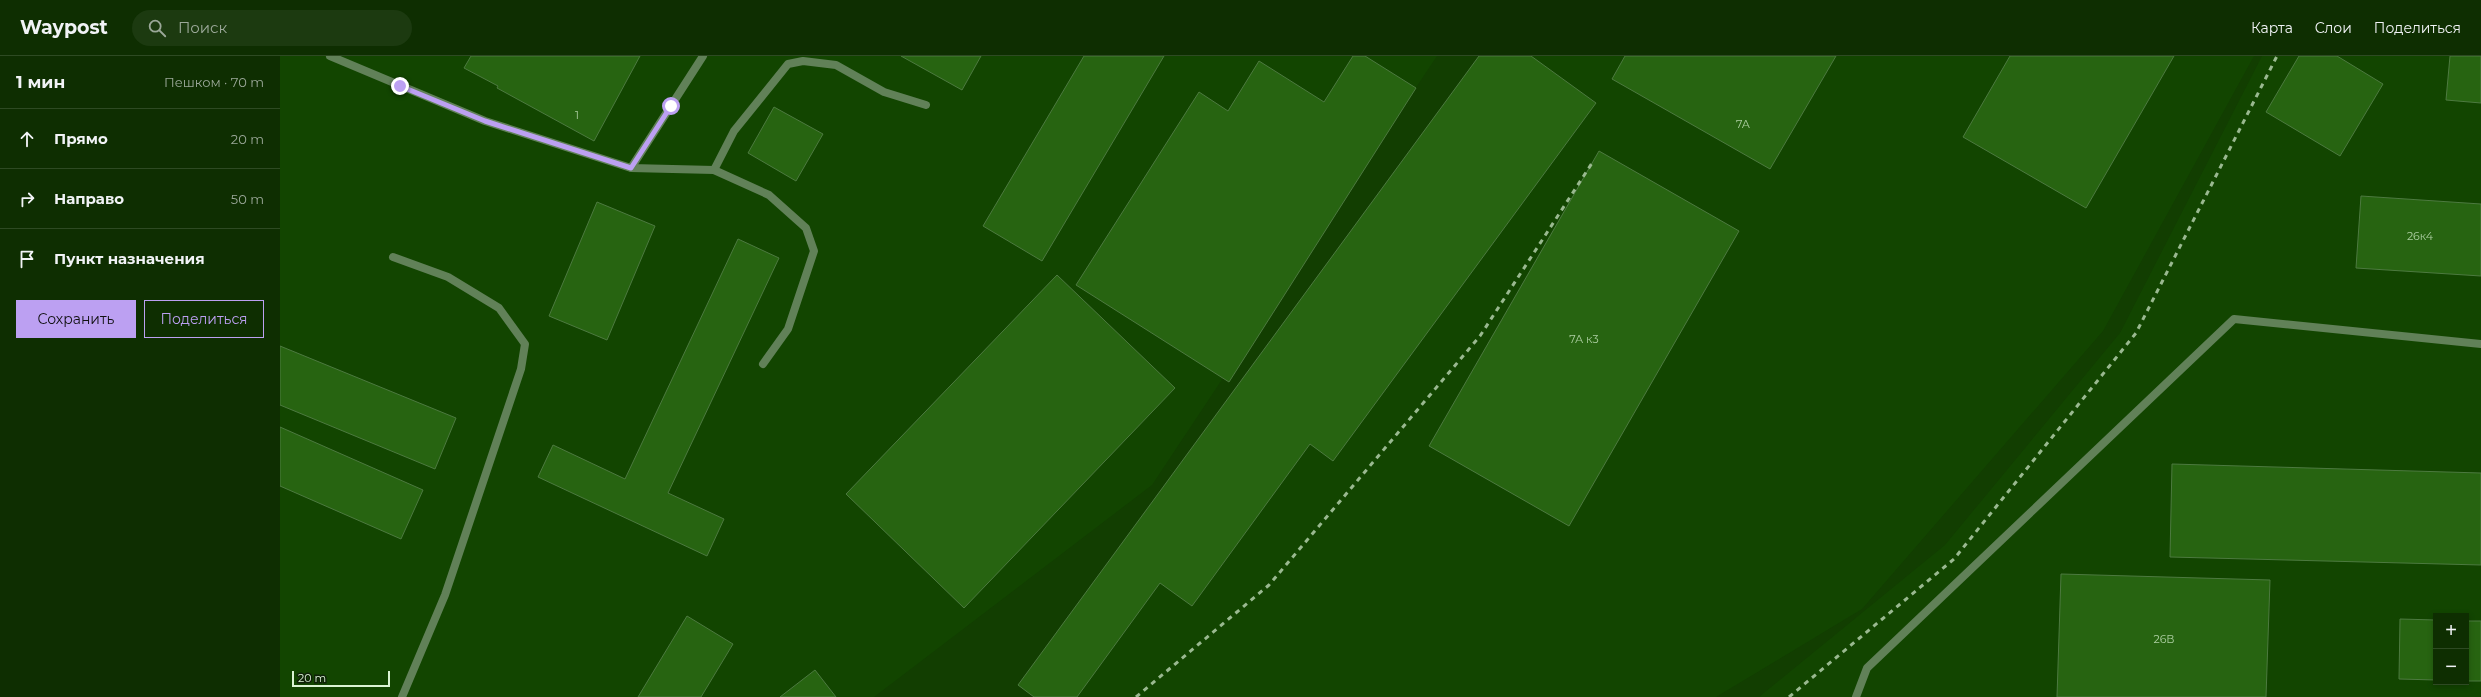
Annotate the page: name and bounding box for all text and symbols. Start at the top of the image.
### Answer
search box [132,10,412,46]
text: Waypost [20,16,108,39]
icon: search [146,17,168,39]
text: Поиск [178,18,227,37]
text: Карта [2251,19,2293,37]
text: Слои [2315,19,2352,37]
text: Поделиться [2374,19,2461,37]
text: 1 мин [16,72,65,92]
text: Пешком · 70 m [164,74,264,90]
route end [391,77,409,95]
route start [662,97,680,115]
house number: 1 [575,108,579,122]
house number: 7А [1736,117,1751,131]
icon: ahead [16,128,38,150]
text: Прямо [54,129,108,148]
text: 20 m [231,131,264,147]
icon: right [16,188,38,210]
text: Направо [54,189,124,208]
text: 50 m [231,191,264,207]
house number: 26к4 [2407,229,2434,243]
icon: arrive [16,248,38,270]
text: Пункт назначения [54,249,205,268]
button: Сохранить [16,300,136,338]
button: Поделиться [144,300,264,338]
house number: 7А к3 [1569,332,1599,346]
map controls [2433,613,2469,685]
button: + [2433,613,2469,649]
house number: 26В [2153,632,2175,646]
button: − [2433,649,2469,685]
scale bar [292,669,390,688]
text: 20 m [298,671,326,685]

